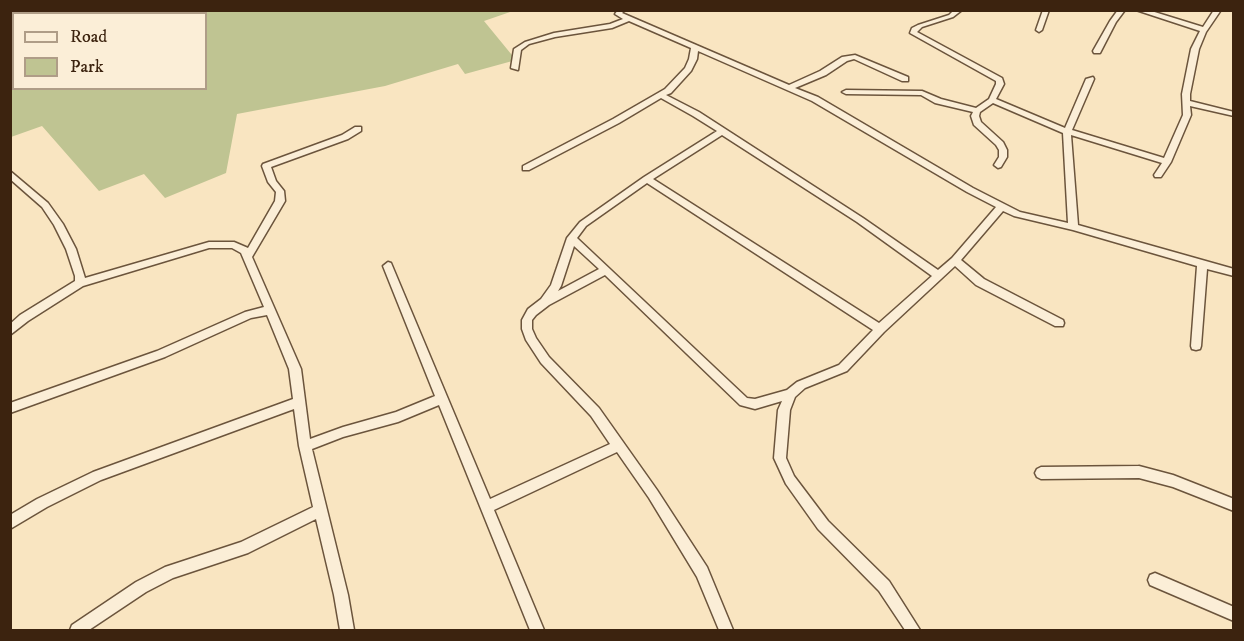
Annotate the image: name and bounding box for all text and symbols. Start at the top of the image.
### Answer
legend [12,12,207,90]
text: Road [70,26,107,48]
text: Park [70,56,104,78]

